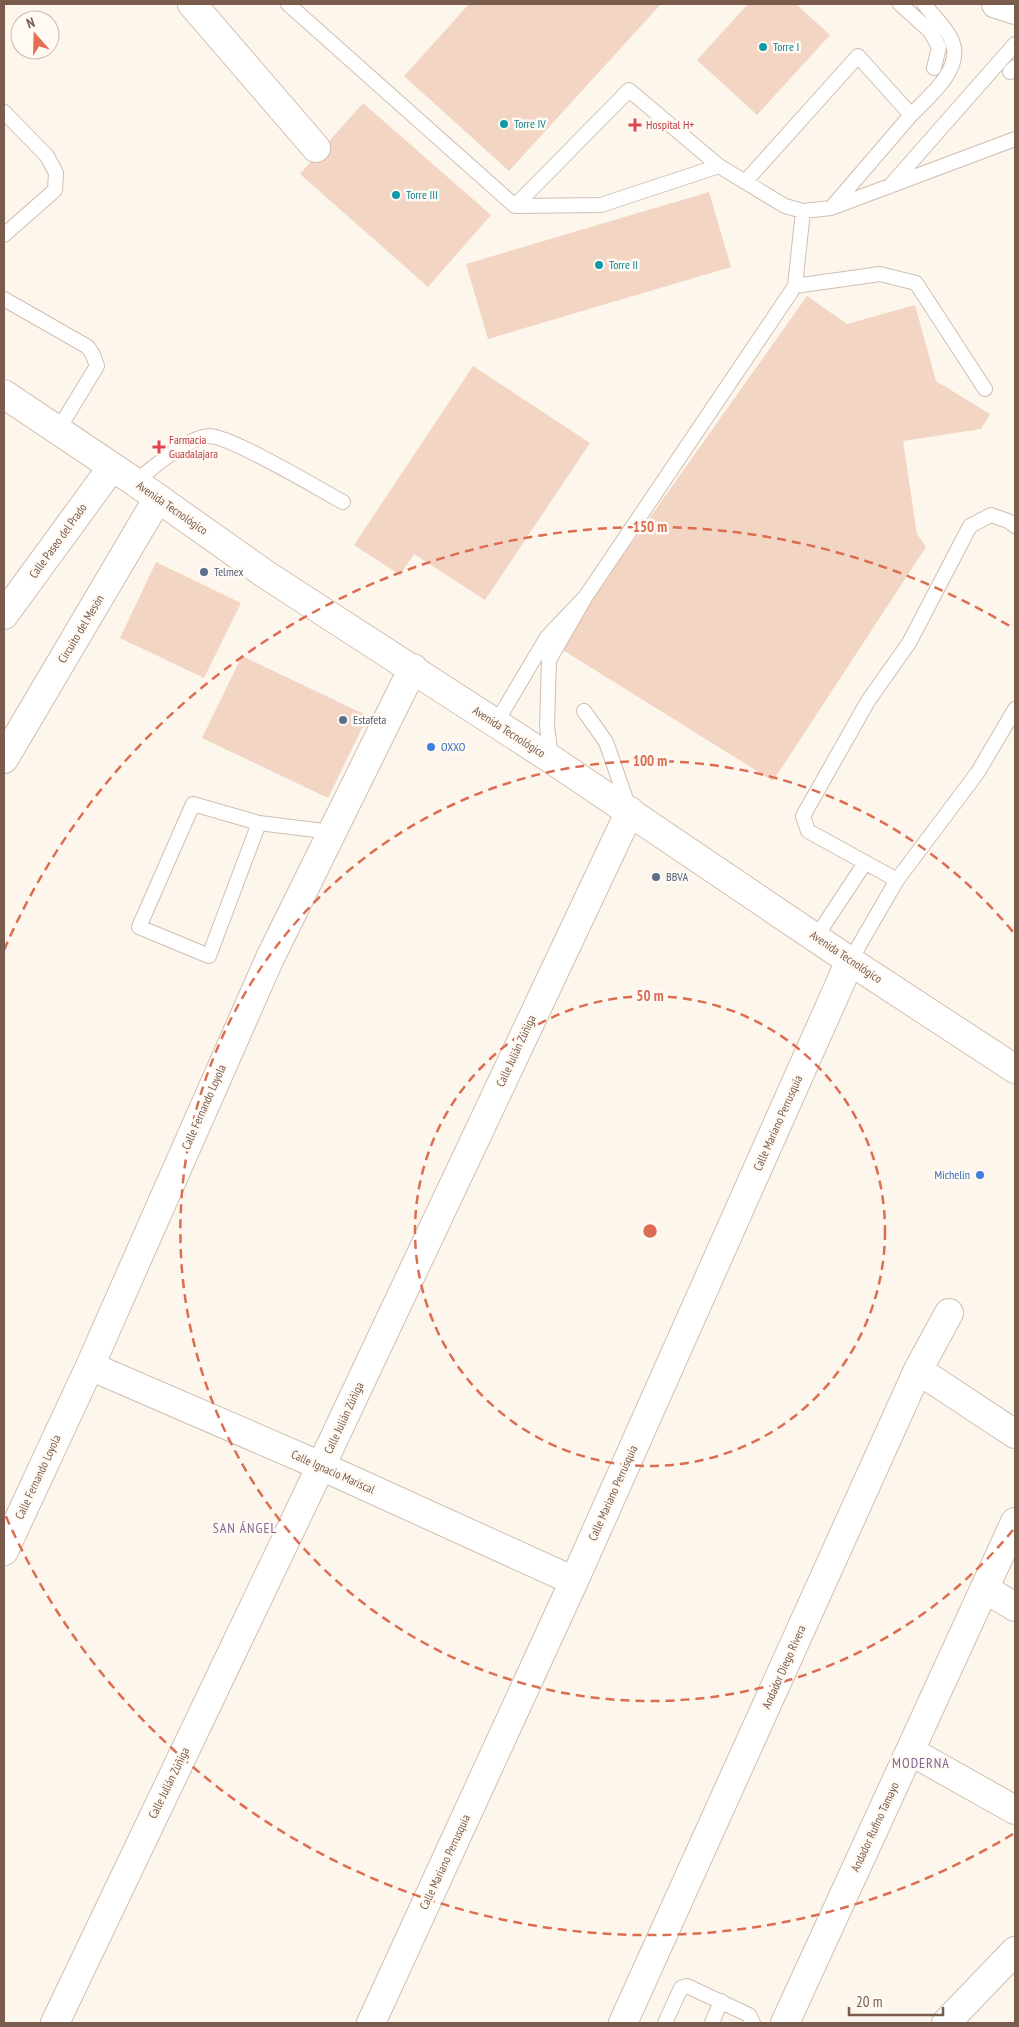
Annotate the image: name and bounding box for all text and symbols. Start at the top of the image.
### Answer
north arrow [10,10,60,60]
text: N [24,13,37,33]
place label: Torre I [773,39,799,54]
marker: Torre I [757,41,769,53]
place label: Torre IV [514,116,546,131]
place label: Hospital H+ [646,117,694,132]
marker: Torre IV [498,118,510,130]
marker: Hospital H+ [628,118,642,132]
place label: Torre III [406,187,438,202]
marker: Torre III [390,189,402,201]
place label: Torre II [609,257,638,272]
marker: Torre II [593,259,605,271]
place label: Farmacia Guadalajara [169,432,218,461]
marker: Farmacia Guadalajara [153,441,165,453]
street label: Avenida Tecnológico [134,477,211,538]
street label: Calle Paseo del Prado [25,500,90,581]
text: 150 m [633,517,667,536]
place label: Telmex [214,564,243,579]
marker: Telmex [198,566,210,578]
street label: Circuito del Mesón [54,592,107,666]
street label: Avenida Tecnológico [470,702,548,761]
place label: Estafeta [353,712,387,727]
marker: Estafeta [337,714,349,726]
place label: OXXO [441,739,466,754]
marker: OXXO [425,741,437,753]
text: 100 m [633,751,667,770]
place label: BBVA [666,869,688,884]
marker: BBVA [650,871,662,883]
street label: Avenida Tecnológico [807,927,885,986]
text: 50 m [636,986,664,1005]
street label: Calle Julián Zúñiga [492,1012,539,1089]
street label: Calle Fernando Loyola [178,1062,229,1152]
street label: Calle Mariano Perrusquia [750,1073,805,1173]
place label: Michelin [935,1167,970,1182]
marker: Michelin [974,1169,986,1181]
centre of rings [641,1222,659,1240]
street label: Calle Julián Zúñiga [320,1379,367,1456]
street label: Calle Fernando Loyola [11,1432,64,1521]
street label: Calle Mariano Perrusquia [585,1443,640,1543]
street label: Calle Ignacio Mariscal [289,1446,378,1497]
district label: SAN ÁNGEL [213,1519,277,1537]
street label: Andador Diego Rivera [758,1623,809,1711]
street label: Calle Julián Zúñiga [145,1744,192,1821]
district label: MODERNA [892,1754,950,1772]
street label: Andador Rufino Tamayo [847,1779,902,1874]
street label: Calle Mariano Perrusquia [416,1812,473,1912]
scale bar [849,1984,943,2016]
text: 20 m [856,1992,882,2011]

